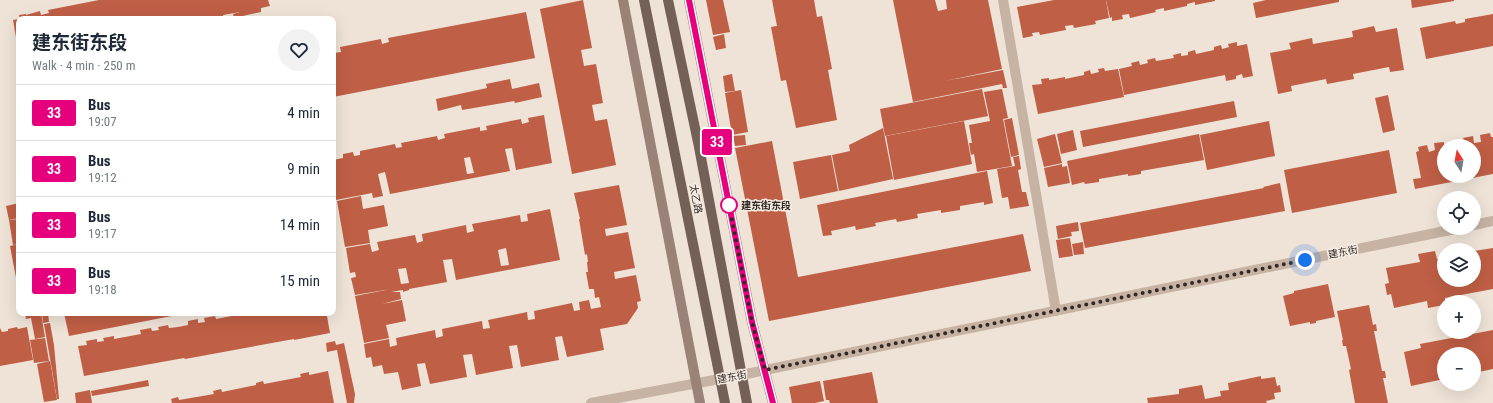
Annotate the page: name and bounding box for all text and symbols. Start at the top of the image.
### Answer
button: heart [278,29,320,71]
text: 建东街东段 [32,31,127,54]
text: Walk · 4 min · 250 m [32,58,136,73]
text: Bus [88,96,111,114]
text: 4 min [287,104,320,122]
text: 33 [47,105,61,121]
text: 19:07 [88,114,117,129]
line badge: 33 [699,129,735,155]
text: 33 [710,134,724,150]
north arrow [1437,139,1481,183]
map controls [1437,139,1481,391]
text: Bus [88,152,111,170]
text: 9 min [287,160,320,178]
text: 33 [47,161,61,177]
text: 19:12 [88,170,117,185]
street label: 太乙路 [688,183,704,215]
button: locate [1437,191,1481,235]
marker: 建东街东段 [720,196,738,214]
place label: 建东街东段 [741,200,791,211]
text: Bus [88,208,111,226]
text: 14 min [280,216,320,234]
text: 33 [47,217,61,233]
text: 19:17 [88,226,117,241]
button: layers [1437,243,1481,287]
street label: 建东街 [1327,244,1359,260]
your location [1295,250,1315,270]
text: Bus [88,264,111,282]
text: 15 min [280,272,320,290]
text: 33 [47,273,61,289]
text: 19:18 [88,282,117,297]
button: + [1437,295,1481,339]
button: − [1437,347,1481,391]
street label: 建东街 [716,369,748,385]

